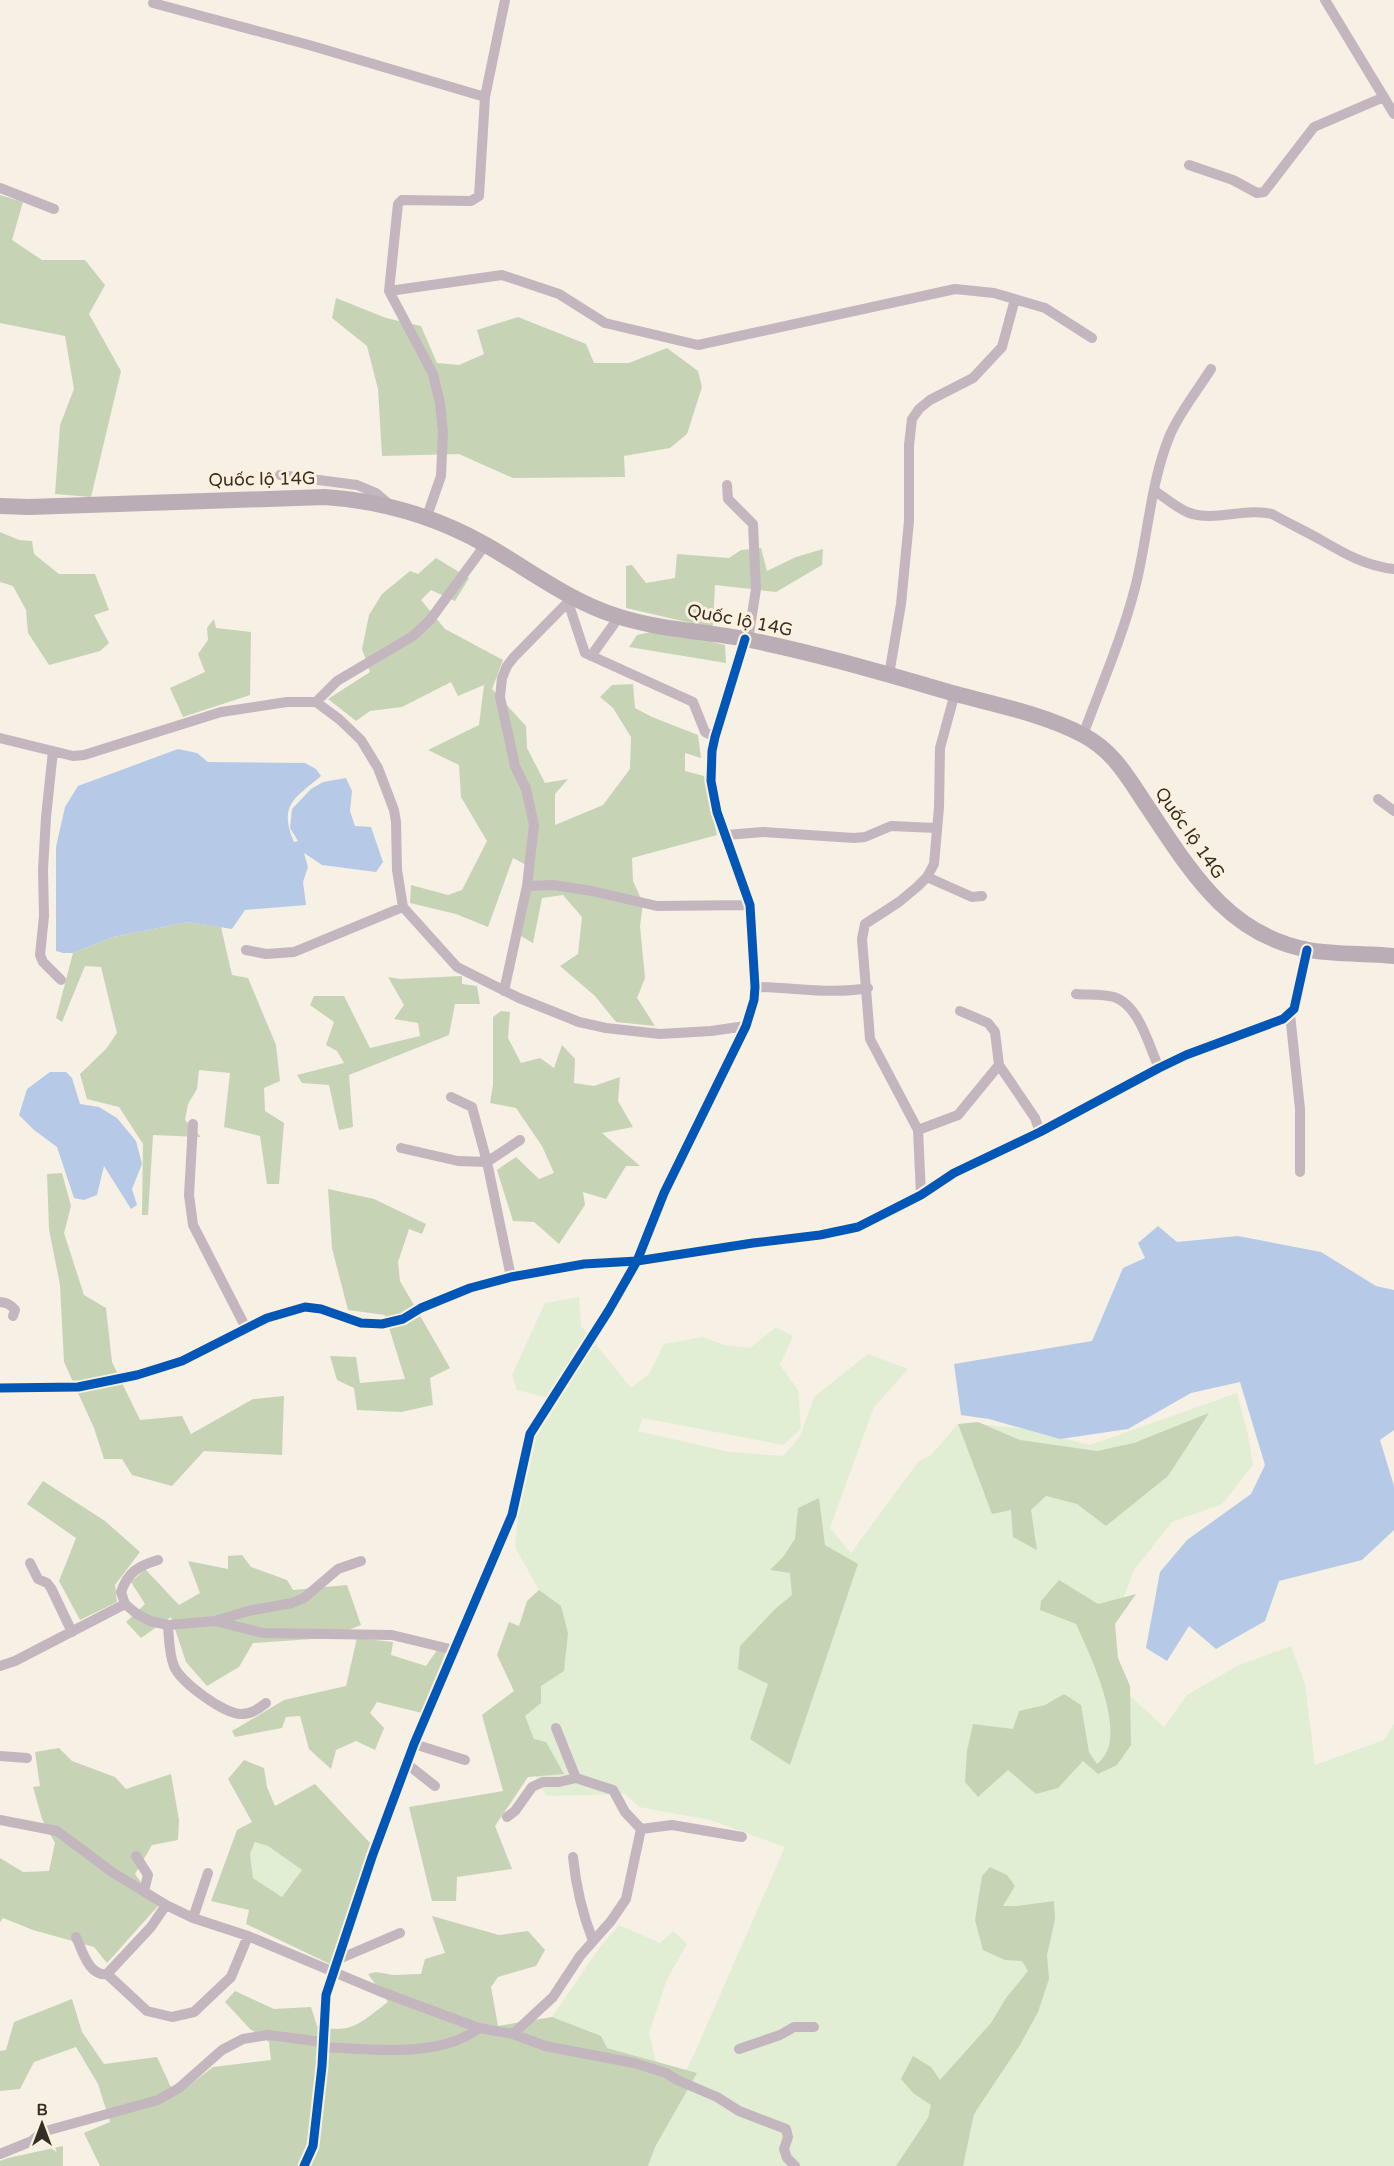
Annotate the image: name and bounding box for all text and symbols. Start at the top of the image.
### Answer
street label: Quốc lộ 14G [208,467,316,491]
street label: Quốc lộ 14G [685,599,795,641]
street label: Quốc lộ 14G [1150,783,1230,883]
north arrow [12,2094,72,2154]
text: B [36,2100,48,2120]

